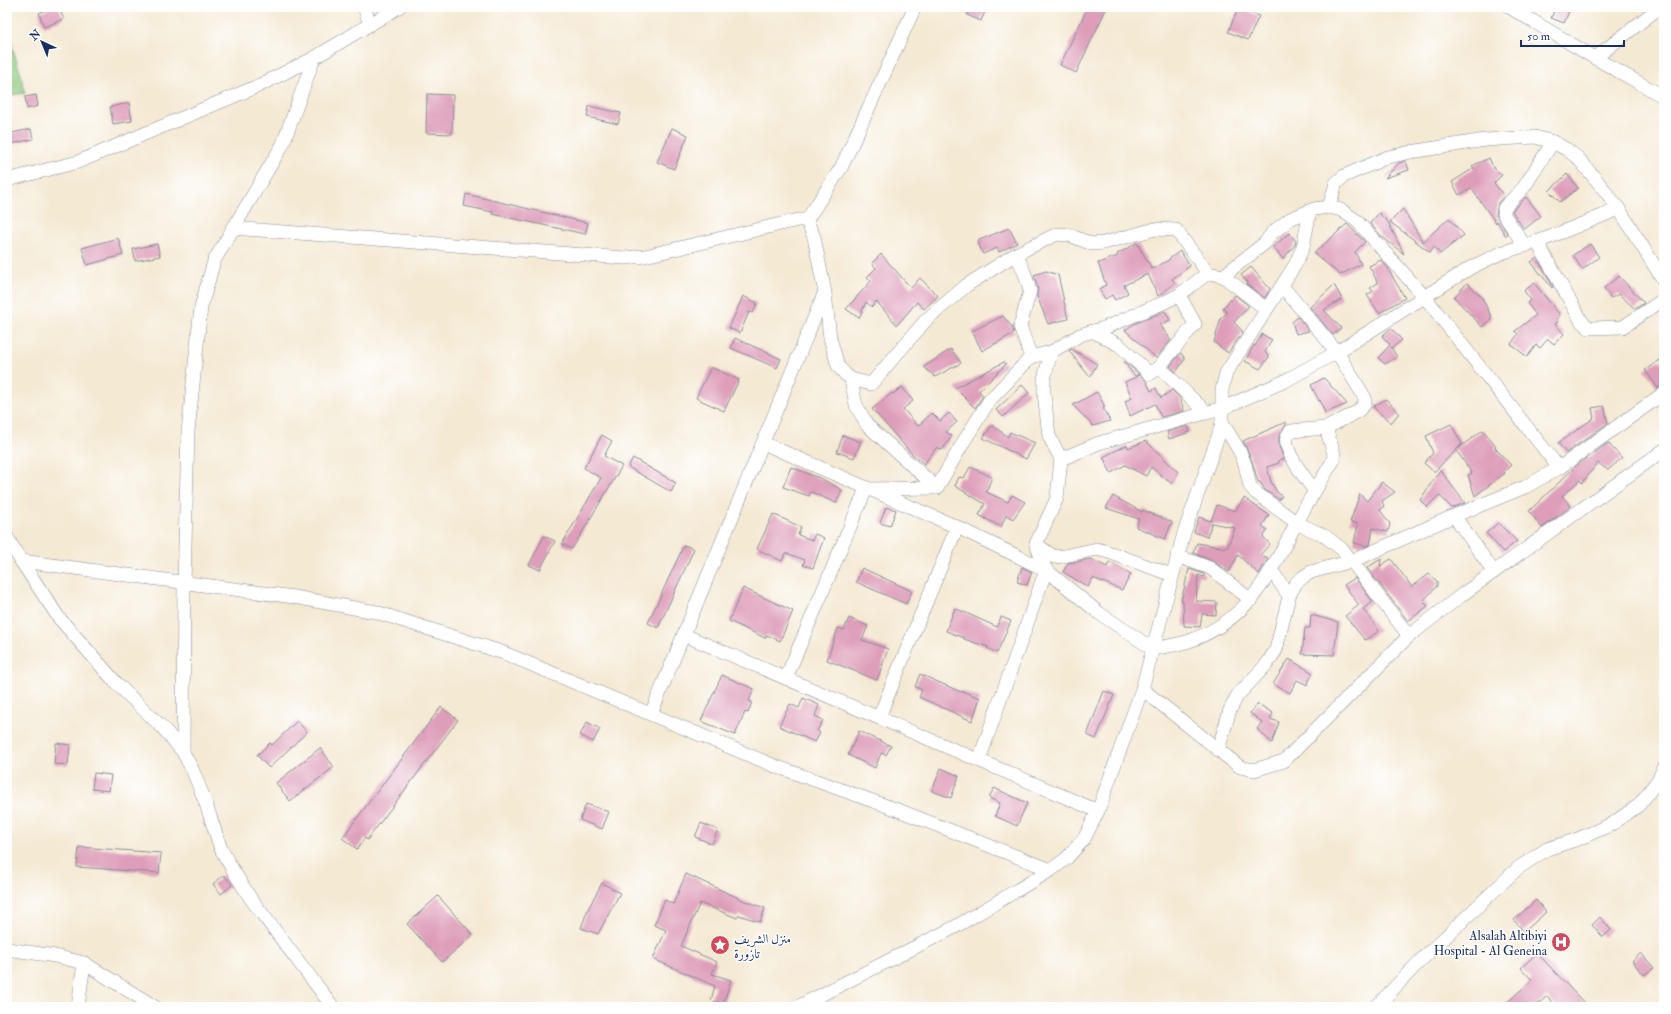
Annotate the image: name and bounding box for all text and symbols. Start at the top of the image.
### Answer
north arrow [22,22,62,62]
scale bar [1521,22,1624,48]
text: N [27,26,44,44]
text: 50 m [1527,29,1551,44]
place label: Alsalah Altibiyi Hospital - Al Geneina [1434,928,1548,960]
place label: منزل الشريف تازورة [734,931,791,962]
hospital icon: Alsalah Altibiyi Hospital - Al Geneina [1550,931,1572,953]
place icon: منزل الشريف تازورة [709,934,731,956]

